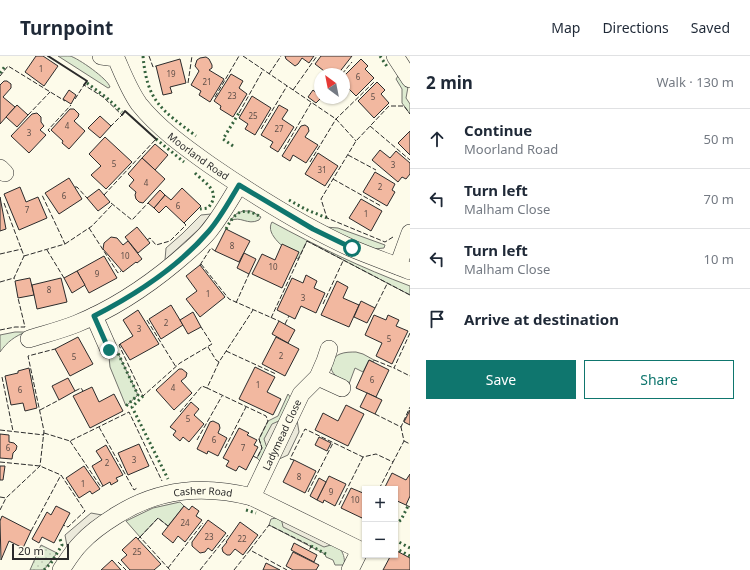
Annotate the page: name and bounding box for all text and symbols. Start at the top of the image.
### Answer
text: Turnpoint [20,15,113,41]
text: Map [551,18,580,37]
text: Directions [602,18,669,37]
text: Saved [691,18,730,37]
house number: 1 [39,63,43,74]
house number: 19 [166,68,176,79]
north arrow [314,68,350,104]
house number: 6 [356,71,361,82]
text: 2 min [426,71,473,94]
text: Walk · 130 m [656,73,734,91]
house number: 21 [202,76,212,87]
house number: 23 [227,90,237,101]
house number: 5 [371,91,376,102]
house number: 25 [248,110,258,121]
house number: 4 [65,120,70,131]
text: Continue [464,120,532,140]
house number: 27 [274,123,284,134]
house number: 3 [27,127,32,138]
icon: ahead [426,128,448,150]
street label: Moorland Road [165,129,232,183]
text: 50 m [704,130,734,148]
text: Moorland Road [464,140,558,158]
house number: 5 [112,158,117,169]
house number: 3 [391,159,396,170]
house number: 31 [317,164,327,175]
house number: 4 [144,177,149,188]
text: Turn left [464,180,528,200]
house number: 2 [378,181,383,192]
icon: left [426,188,448,210]
house number: 6 [62,190,67,201]
text: 70 m [704,190,734,208]
house number: 6 [176,200,181,211]
text: Malham Close [464,200,550,218]
house number: 7 [25,204,30,215]
house number: 1 [364,208,368,219]
route start [343,239,361,257]
house number: 8 [230,240,235,251]
text: Turn left [464,240,528,260]
icon: left [426,248,448,270]
house number: 10 [120,250,130,261]
text: 10 m [704,250,734,268]
text: Malham Close [464,260,550,278]
house number: 10 [268,261,278,272]
house number: 9 [95,268,100,279]
house number: 8 [47,284,52,295]
house number: 1 [206,288,210,299]
house number: 3 [301,292,306,303]
icon: arrive [426,308,448,330]
text: Arrive at destination [464,309,619,329]
house number: 2 [164,317,169,328]
house number: 3 [137,323,142,334]
house number: 5 [387,333,392,344]
route end [100,341,118,359]
house number: 2 [279,350,284,361]
house number: 5 [72,351,77,362]
button: Save [426,360,576,399]
button: Share [584,360,734,399]
house number: 6 [370,374,375,385]
house number: 1 [256,379,260,390]
house number: 4 [171,382,176,393]
house number: 6 [18,384,23,395]
street label: Ladymead Close [259,397,305,472]
house number: 5 [186,413,191,424]
house number: 6 [212,434,217,445]
house number: 6 [6,442,11,453]
house number: 7 [241,442,246,453]
house number: 3 [132,454,137,465]
house number: 2 [105,457,110,468]
house number: 8 [297,471,302,482]
house number: 1 [81,478,85,489]
street label: Casher Road [172,483,233,500]
house number: 9 [329,486,334,497]
map controls [362,486,398,558]
button: + [362,486,398,522]
house number: 10 [350,494,360,505]
house number: 24 [180,517,190,528]
button: − [362,522,398,558]
house number: 23 [204,531,214,542]
house number: 22 [237,533,247,544]
scale bar [12,542,69,561]
text: 20 m [18,543,44,558]
house number: 25 [132,546,142,557]

